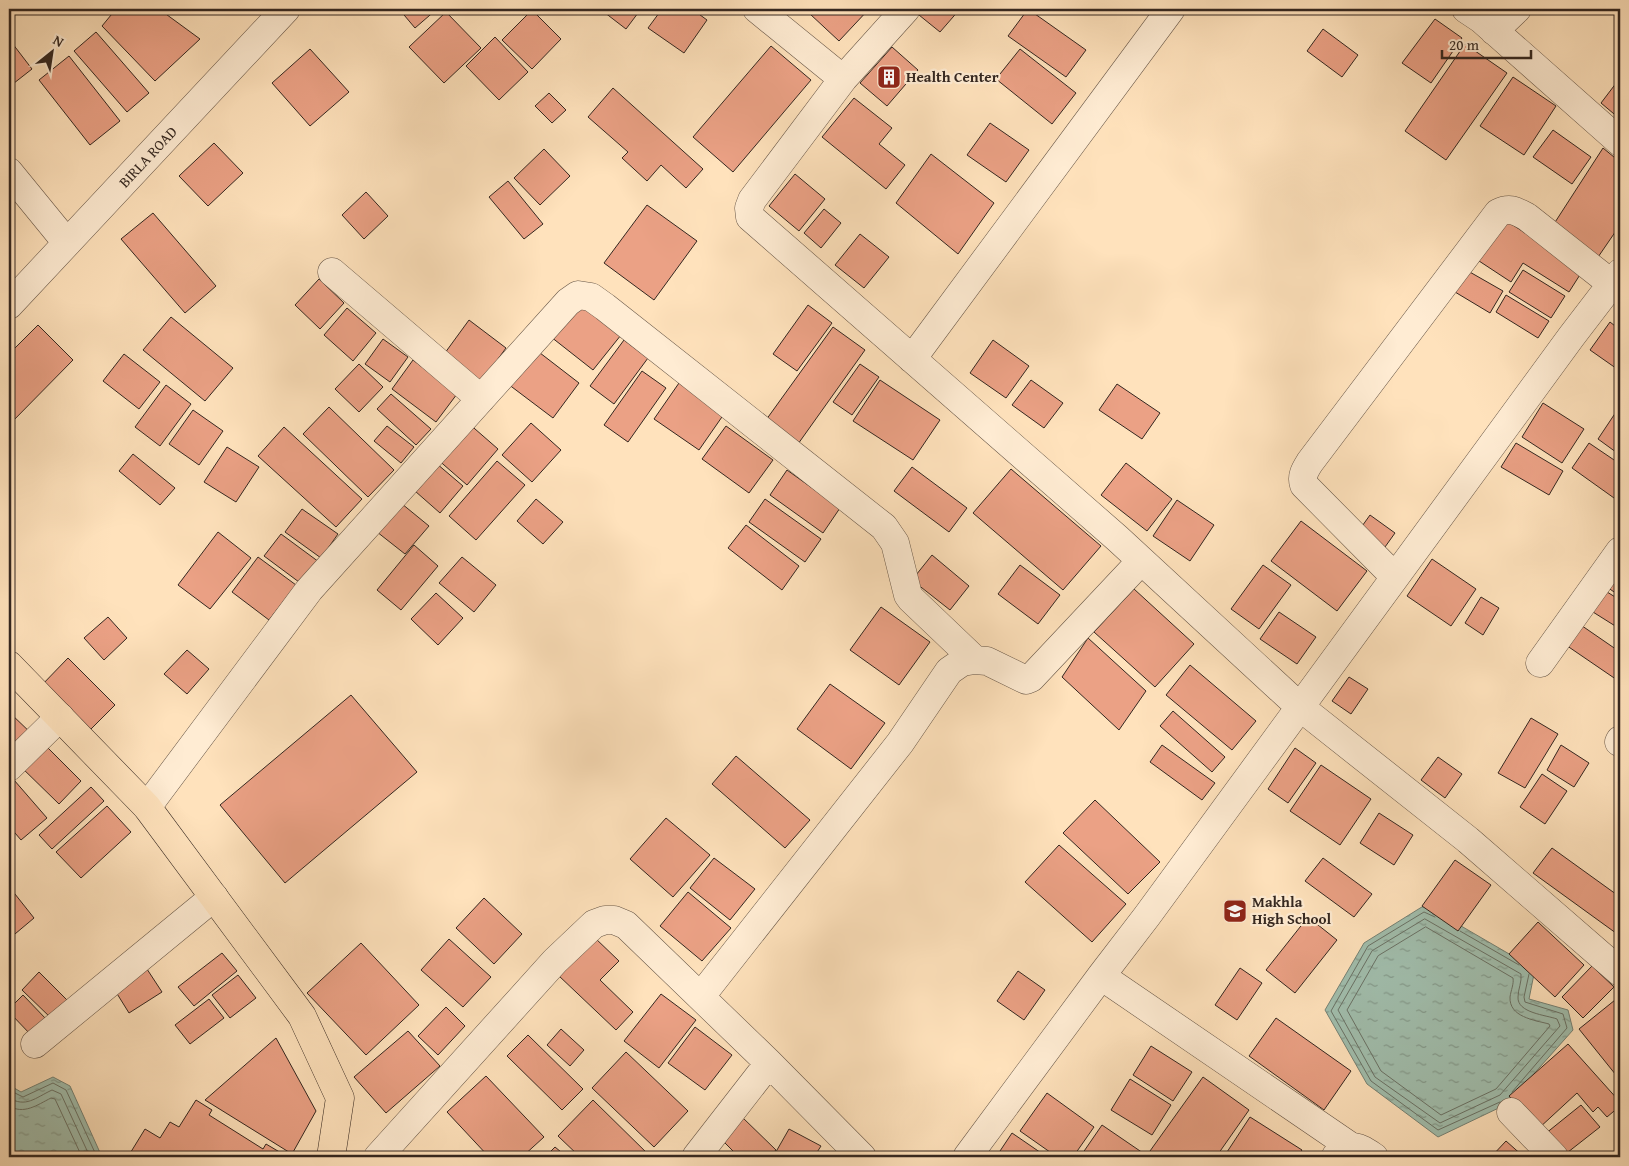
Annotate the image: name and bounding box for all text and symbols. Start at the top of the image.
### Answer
north arrow [28,28,78,78]
scale bar [1442,28,1530,60]
text: N [49,30,68,52]
text: 20 m [1449,34,1480,55]
building icon: Health Center [876,64,902,90]
place label: Health Center [906,66,999,87]
street label: BIRLA ROAD [114,121,182,192]
place label: Makhla High School [1252,891,1332,929]
school or university icon: Makhla High School [1222,898,1248,924]

